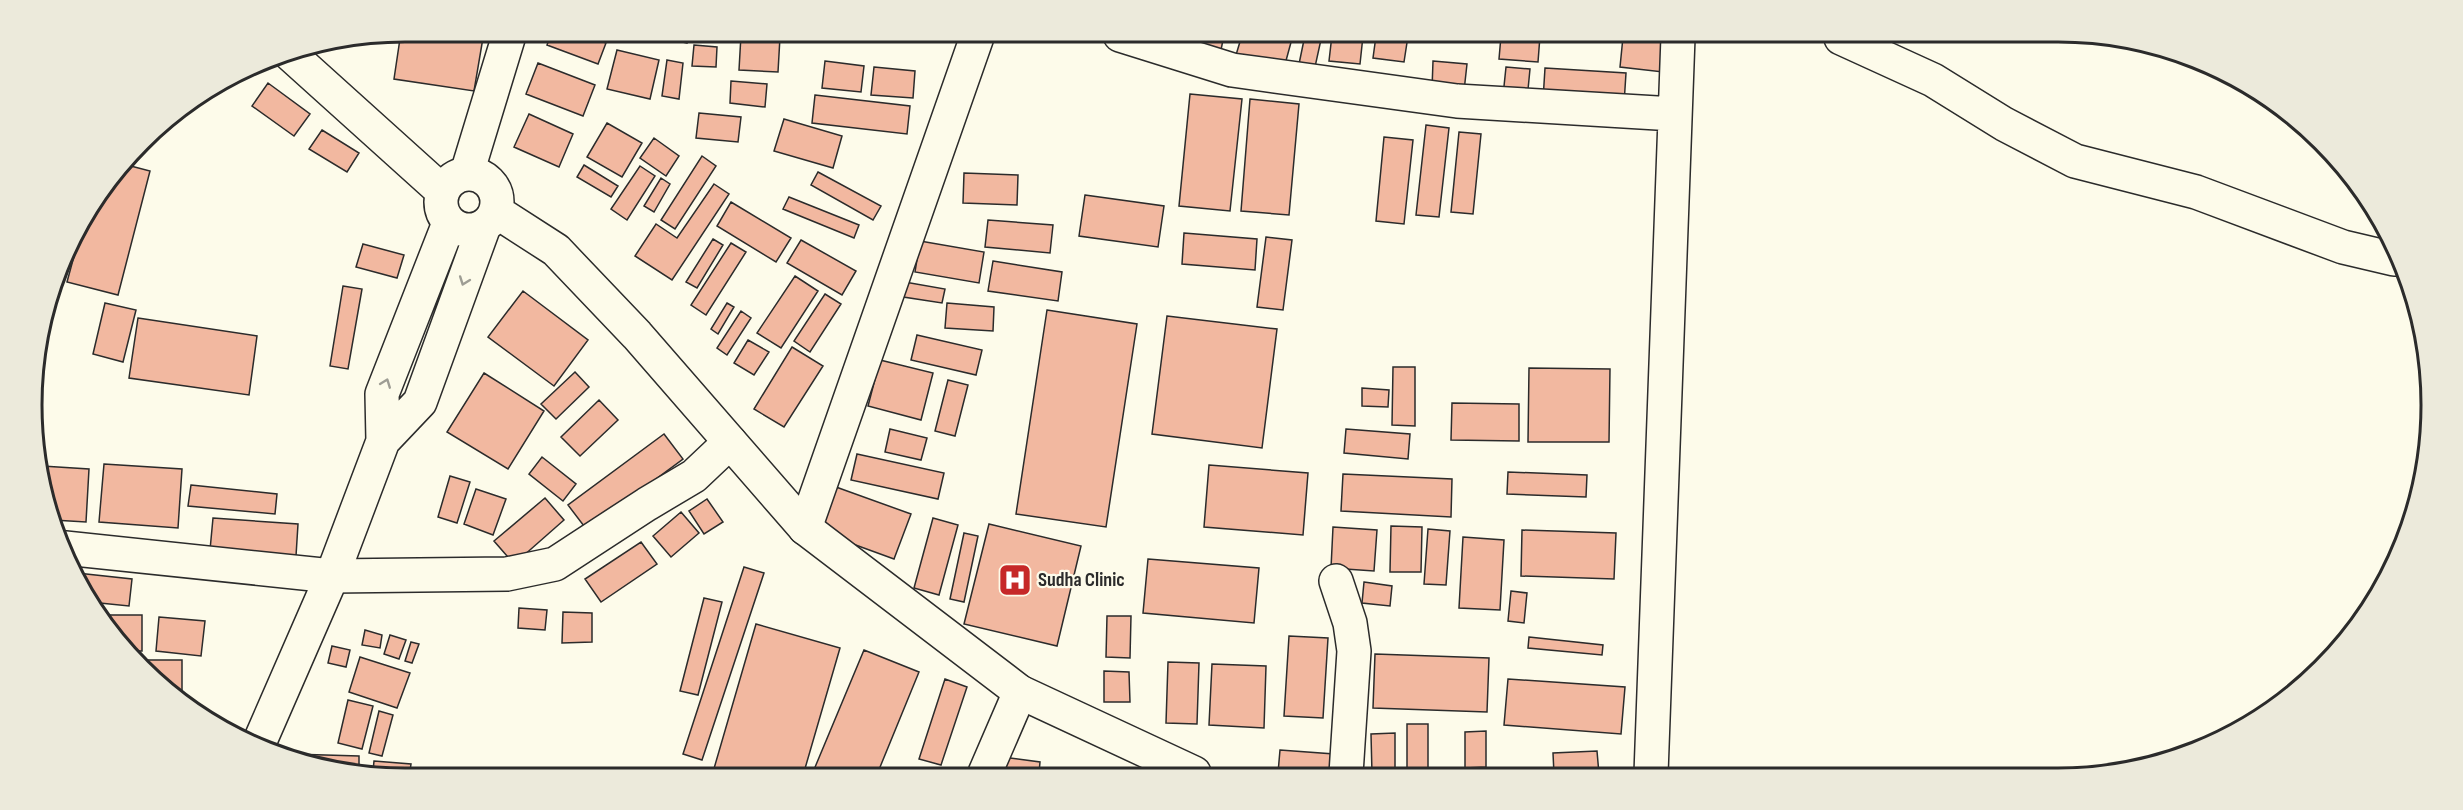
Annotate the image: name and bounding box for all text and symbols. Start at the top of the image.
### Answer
one-way arrow [459,275,472,286]
one-way arrow [379,378,391,389]
hospital icon: Sudha Clinic [997,562,1033,598]
place label: Sudha Clinic [1038,568,1125,592]

